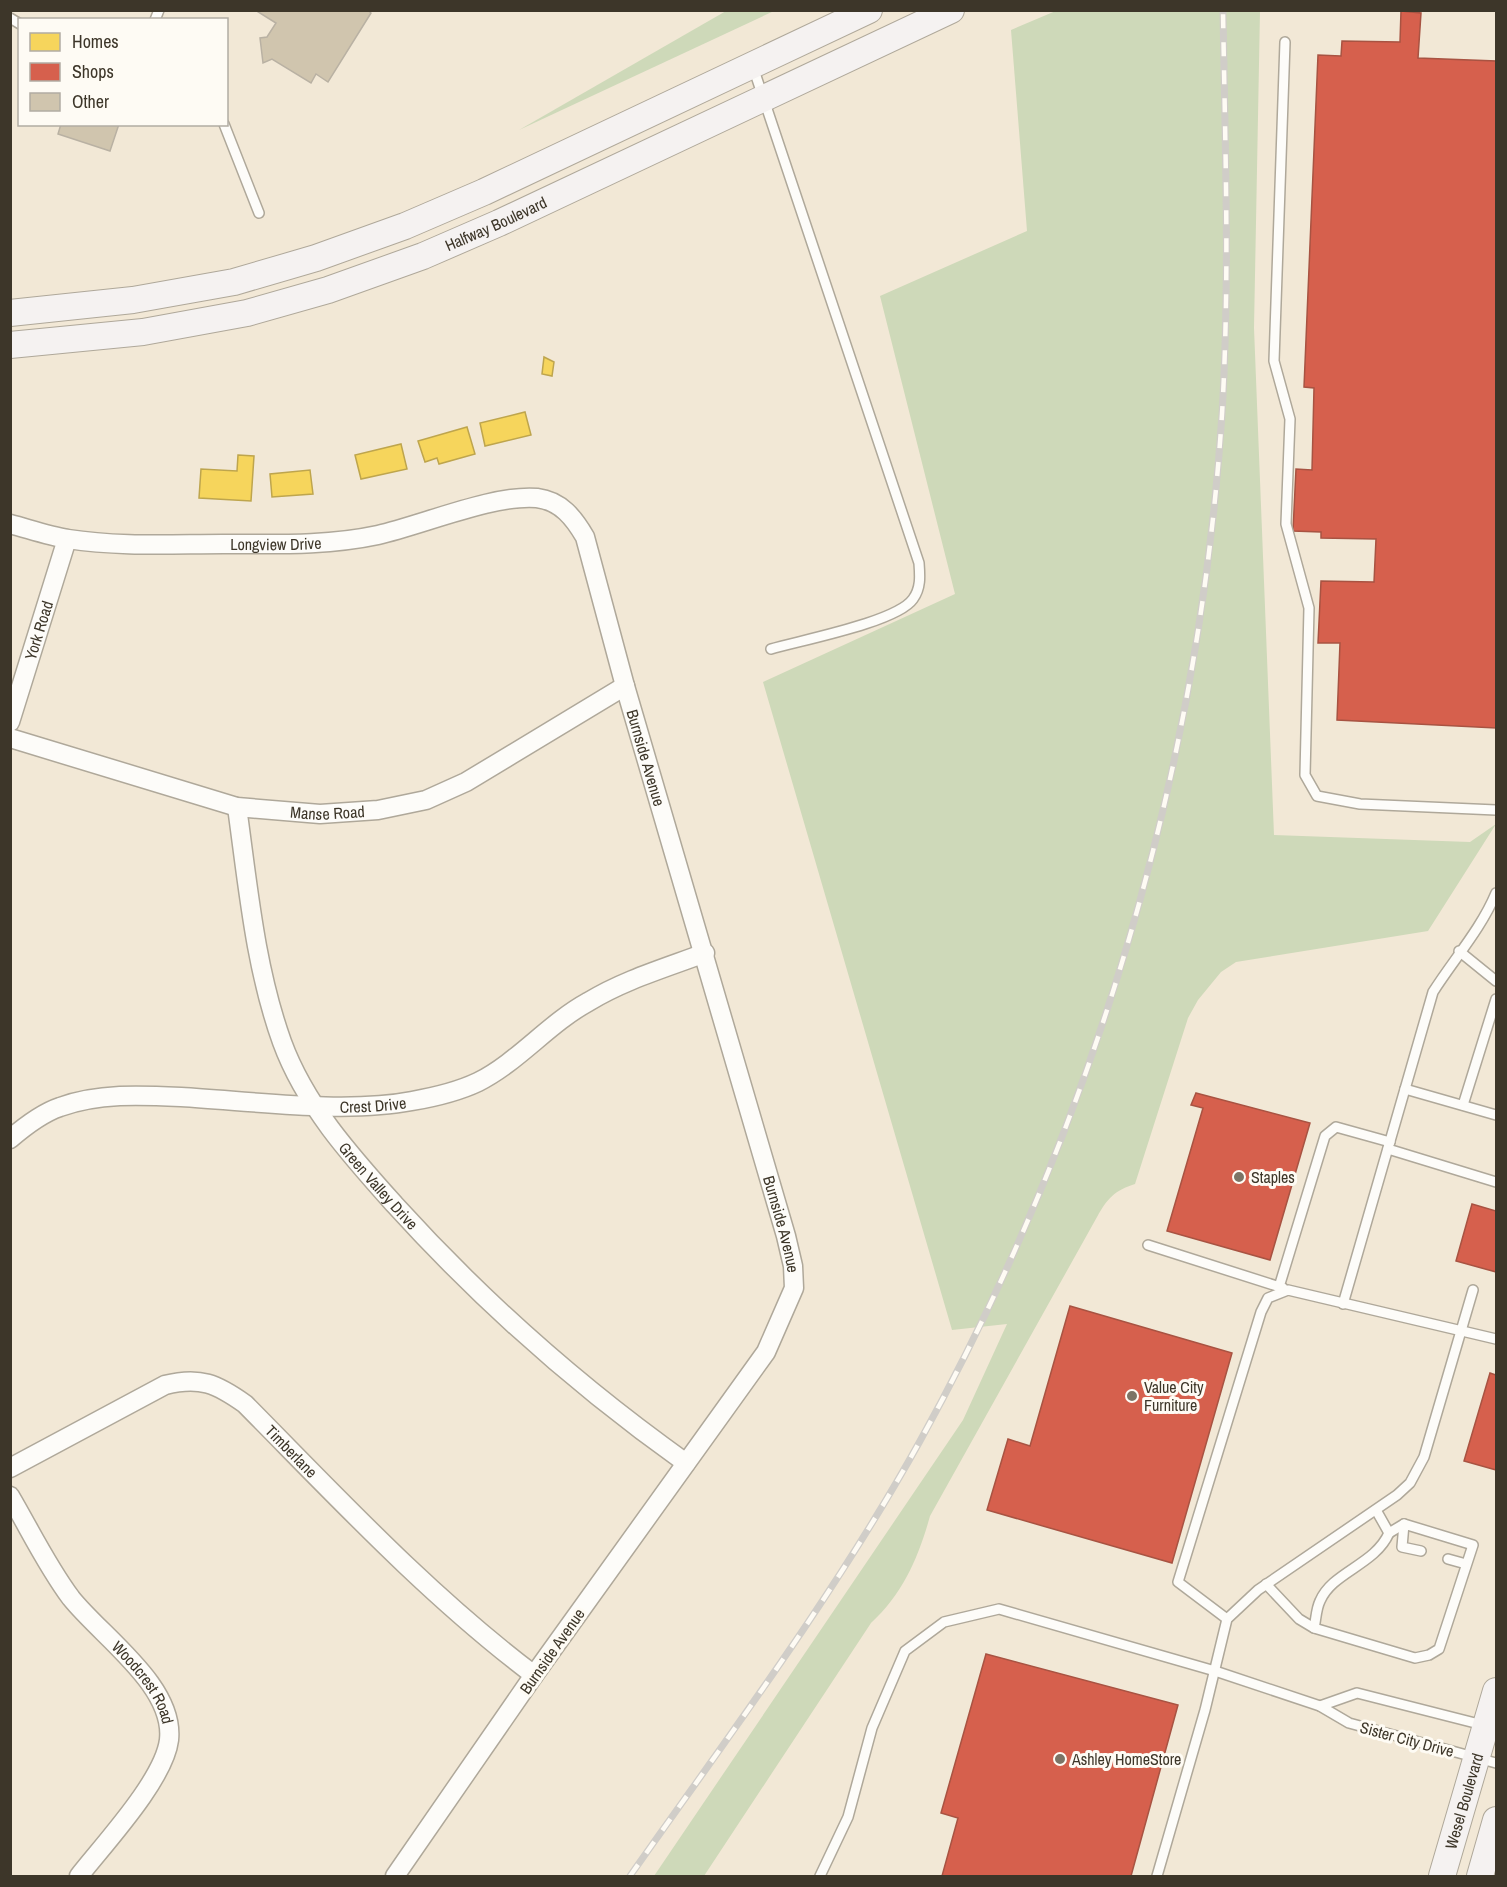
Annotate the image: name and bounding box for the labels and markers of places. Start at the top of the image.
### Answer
place label: Staples [1251,1166,1295,1188]
marker: Staples [1232,1170,1246,1184]
place label: Value City Furniture [1144,1376,1204,1416]
marker: Value City Furniture [1125,1389,1139,1403]
place label: Ashley HomeStore [1071,1748,1181,1770]
marker: Ashley HomeStore [1053,1752,1067,1766]

